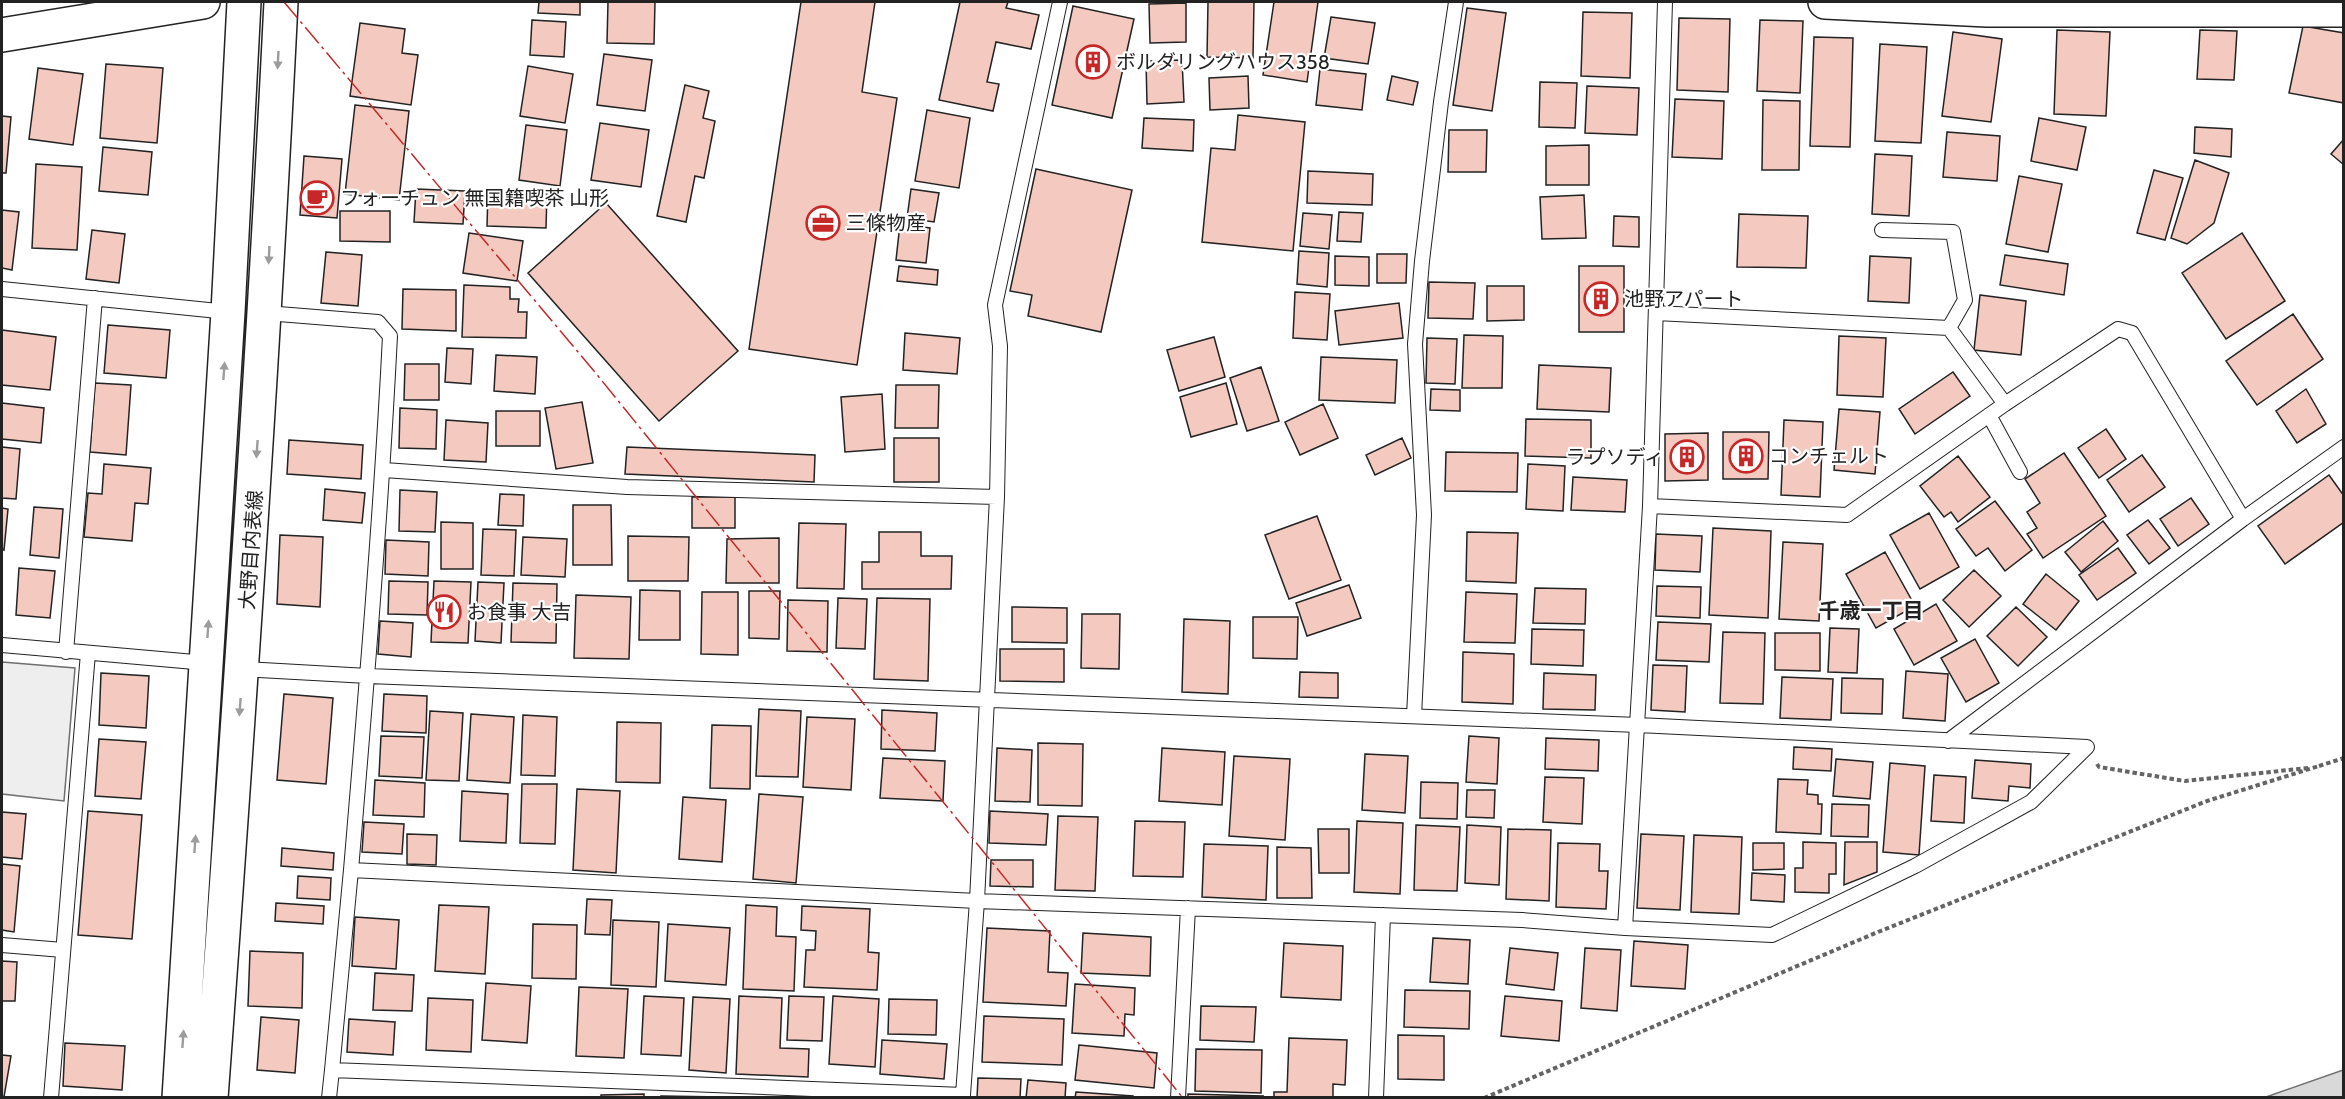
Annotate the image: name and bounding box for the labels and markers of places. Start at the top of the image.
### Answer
building icon: ボルダリングハウス358 [1075,44,1111,80]
place label: ボルダリングハウス358 [1116,50,1330,74]
cafe icon: フォーチュン 無国籍喫茶 山形 [299,180,335,216]
place label: フォーチュン 無国籍喫茶 山形 [340,186,609,210]
office icon: 三條物産 [805,205,841,241]
place label: 三條物産 [846,211,926,235]
building icon: 池野アパート [1583,281,1619,317]
place label: 池野アパート [1624,287,1744,311]
building icon: コンチェルト [1728,438,1764,474]
building icon: ラプソディ [1669,439,1705,475]
place label: コンチェルト [1769,444,1889,468]
place label: ラプソディ [1565,445,1664,469]
restaurant icon: お食事 大吉 [426,594,462,630]
place label: お食事 大吉 [467,600,572,624]

